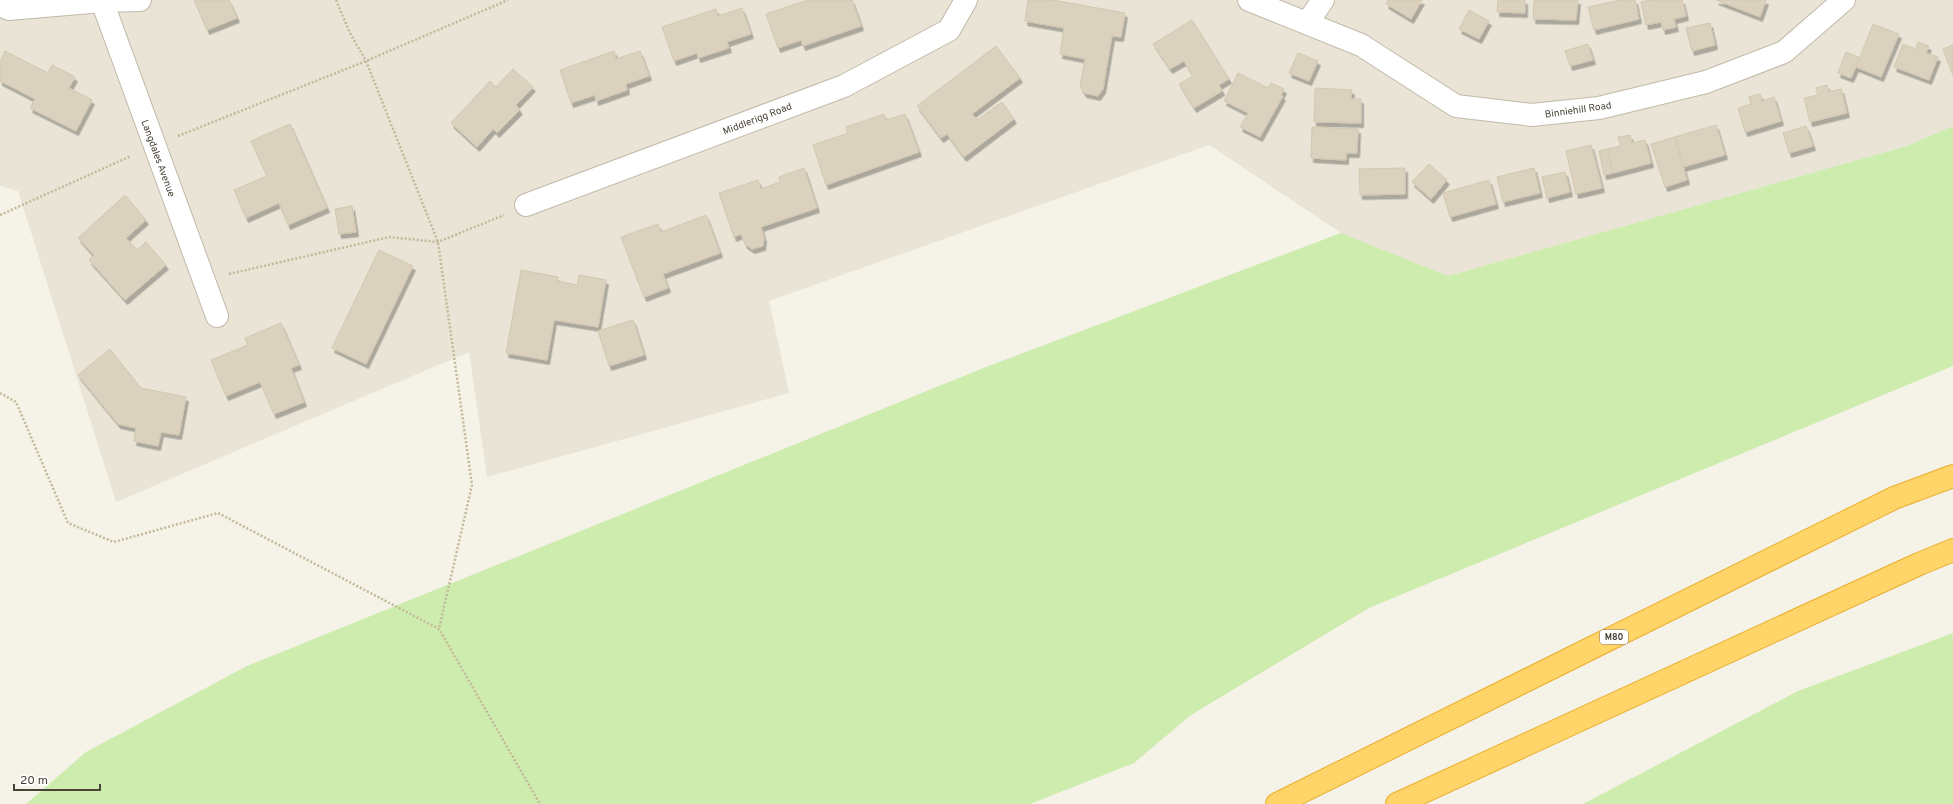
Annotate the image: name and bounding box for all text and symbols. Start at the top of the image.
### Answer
street label: Binniehill Road [1544,99,1612,122]
street label: Middlerigg Road [721,100,794,139]
street label: Langdales Avenue [138,118,178,199]
road number: M80 [1600,630,1628,644]
scale bar [14,766,100,792]
text: 20 m [20,773,48,789]

